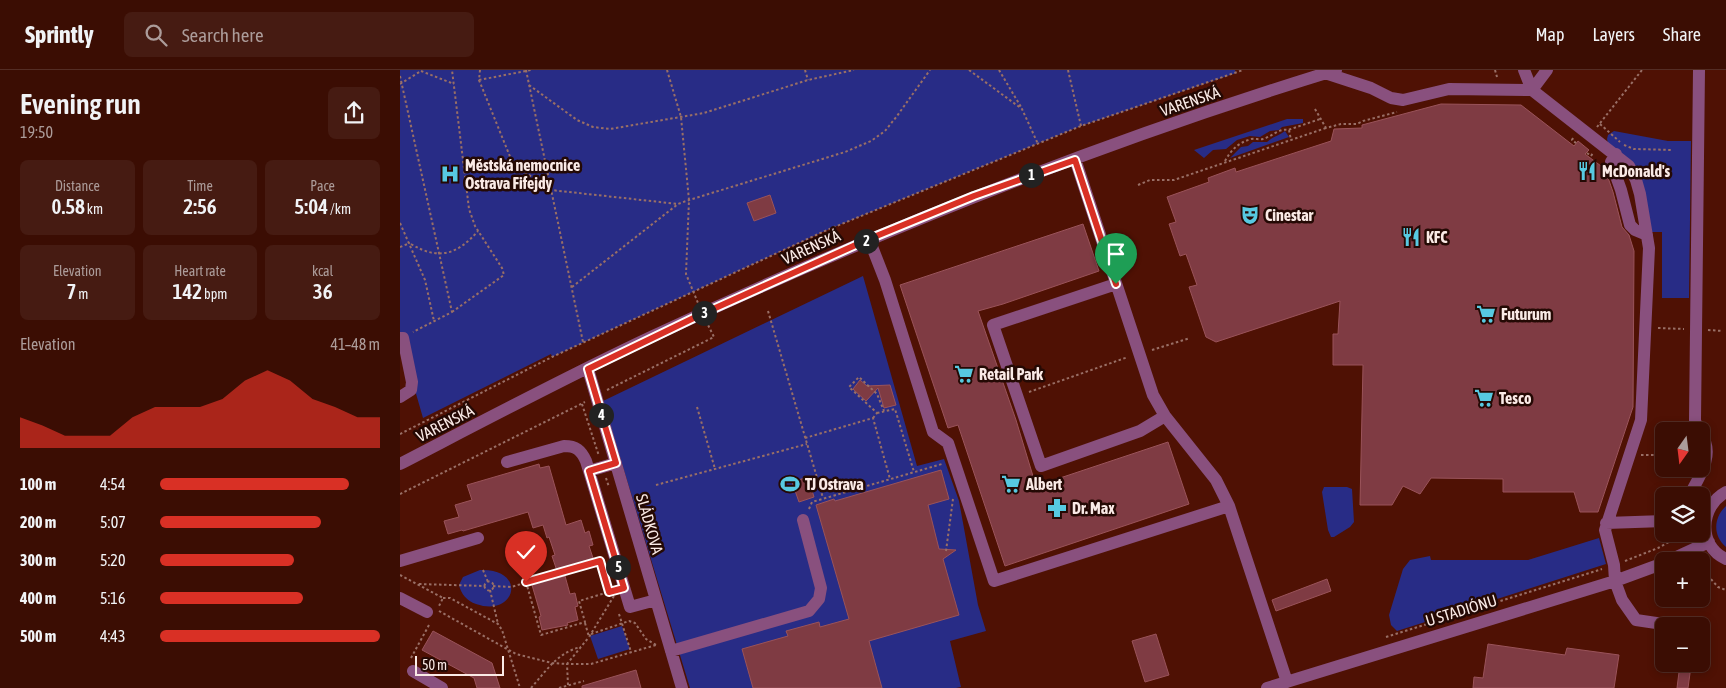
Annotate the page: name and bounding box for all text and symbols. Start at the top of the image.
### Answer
search box [124,12,474,57]
text: Sprintly [25,21,94,48]
icon: search [142,21,170,49]
text: Search here [182,24,264,46]
text: Map [1535,24,1564,45]
text: Layers [1592,24,1635,45]
text: Share [1663,24,1701,45]
street label: VARENSKÁ [1158,82,1222,120]
button: share [328,87,380,139]
text: Evening run [20,88,141,120]
text: 19:50 [20,123,53,141]
place label: Městská nemocnice Ostrava Fifejdy [465,156,580,192]
restaurant icon: McDonald's [1576,160,1598,182]
pin: 1 [1018,162,1044,188]
place label: McDonald's [1602,162,1671,180]
hospital icon: Městská nemocnice Ostrava Fifejdy [439,163,461,185]
text: 1 [1028,167,1035,183]
text: Distance [55,178,100,194]
text: Time [187,178,213,194]
text: Pace [310,178,335,194]
text: 0.58 [52,194,85,218]
text: 2:56 [183,194,217,218]
text: 5:04 [294,194,328,218]
text: km [85,201,103,217]
text: /km [328,201,351,217]
theatre icon: Cinestar [1239,204,1261,226]
place label: Cinestar [1265,206,1314,224]
street label: VARENSKÁ [779,226,843,268]
restaurant icon: KFC [1400,226,1422,248]
pin: 2 [854,228,878,254]
place label: KFC [1426,228,1448,246]
text: 2 [863,233,870,249]
pin [1095,233,1137,284]
icon: arrive [1102,240,1130,268]
text: Elevation [53,263,102,279]
text: Heart rate [174,263,226,279]
text: kcal [312,263,333,279]
text: 7 [66,279,76,303]
text: 142 [173,279,202,303]
text: 36 [313,279,333,303]
text: m [76,286,88,302]
text: bpm [202,286,227,302]
pin: 3 [692,300,716,326]
supermarket icon: Futurum [1475,303,1497,325]
text: 3 [701,305,708,321]
place label: Futurum [1501,305,1551,323]
text: Elevation [20,335,75,353]
text: 41–48 m [331,335,380,353]
supermarket icon: Retail Park [953,363,975,385]
place label: Retail Park [979,365,1044,383]
supermarket icon: Tesco [1473,387,1495,409]
place label: Tesco [1499,389,1532,407]
street label: VARENSKÁ [413,401,477,445]
pin: 4 [588,402,614,428]
text: 4 [598,407,605,423]
north arrow [1655,422,1710,478]
map controls [1655,422,1710,672]
sports icon: TJ Ostrava [779,473,801,495]
supermarket icon: Albert [1000,473,1022,495]
text: 100 m [20,475,56,493]
text: 4:54 [100,475,125,493]
place label: TJ Ostrava [805,475,864,493]
place label: Albert [1025,475,1062,493]
button: layers [1655,487,1710,542]
street label: SLÁDKOVA [633,492,667,556]
pharmacy icon: Dr. Max [1046,497,1068,519]
place label: Dr. Max [1072,499,1115,517]
text: 200 m [20,513,56,531]
text: 5:07 [100,513,126,531]
pin [505,531,547,582]
icon: check [512,538,540,566]
text: 300 m [20,551,56,569]
text: 5:20 [100,551,125,569]
button: + [1655,552,1710,607]
pin: 5 [606,554,630,580]
text: 5 [615,559,622,575]
text: 400 m [20,589,56,607]
text: 5:16 [100,589,125,607]
street label: U STADIÓNU [1423,591,1499,629]
button: − [1655,617,1710,672]
text: 500 m [20,627,56,645]
text: 4:43 [100,627,125,645]
scale bar [415,653,504,676]
text: 50 m [422,657,447,673]

